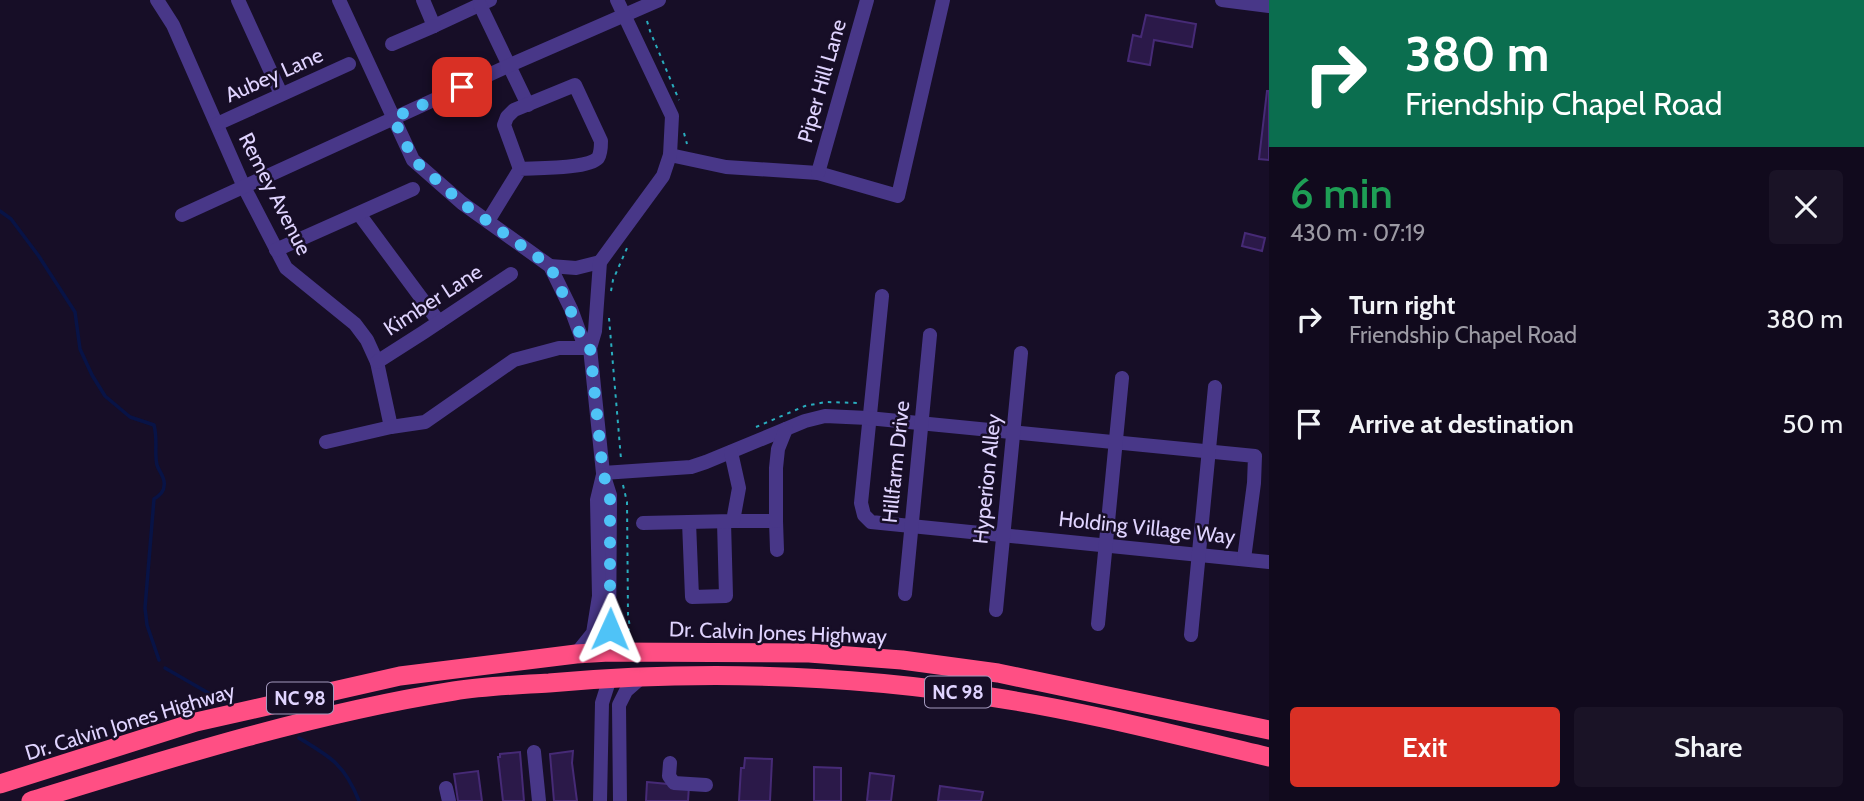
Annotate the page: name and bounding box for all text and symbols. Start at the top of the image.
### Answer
street label: Piper Hill Lane [792,16,851,145]
text: 380 m [1405,24,1549,83]
icon: right [1290,28,1381,119]
street label: Aubey Lane [221,42,327,107]
pin [432,57,492,117]
icon: arrive [443,68,481,106]
text: Friendship Chapel Road [1405,84,1722,123]
street label: Remey Avenue [234,128,317,259]
text: 6 min [1290,167,1393,219]
button: close [1769,170,1843,244]
text: 430 m · 07:19 [1290,219,1426,247]
street label: Kimber Lane [379,258,487,341]
text: Turn right [1349,289,1455,321]
icon: right [1290,300,1328,338]
text: 380 m [1766,303,1843,335]
text: Friendship Chapel Road [1349,321,1577,349]
street label: Hillfarm Drive [877,399,914,524]
icon: arrive [1290,405,1328,443]
text: Arrive at destination [1349,408,1574,440]
text: 50 m [1782,408,1843,440]
street label: Hyperion Alley [967,412,1006,545]
street label: Holding Village Way [1058,506,1237,549]
position arrow [573,592,647,666]
street label: Dr. Calvin Jones Highway [669,616,888,649]
road number: NC 98 [925,677,991,708]
street label: Dr. Calvin Jones Highway [22,678,238,765]
road number: NC 98 [267,682,333,713]
button: Exit [1290,707,1560,787]
button: Share [1574,707,1843,787]

